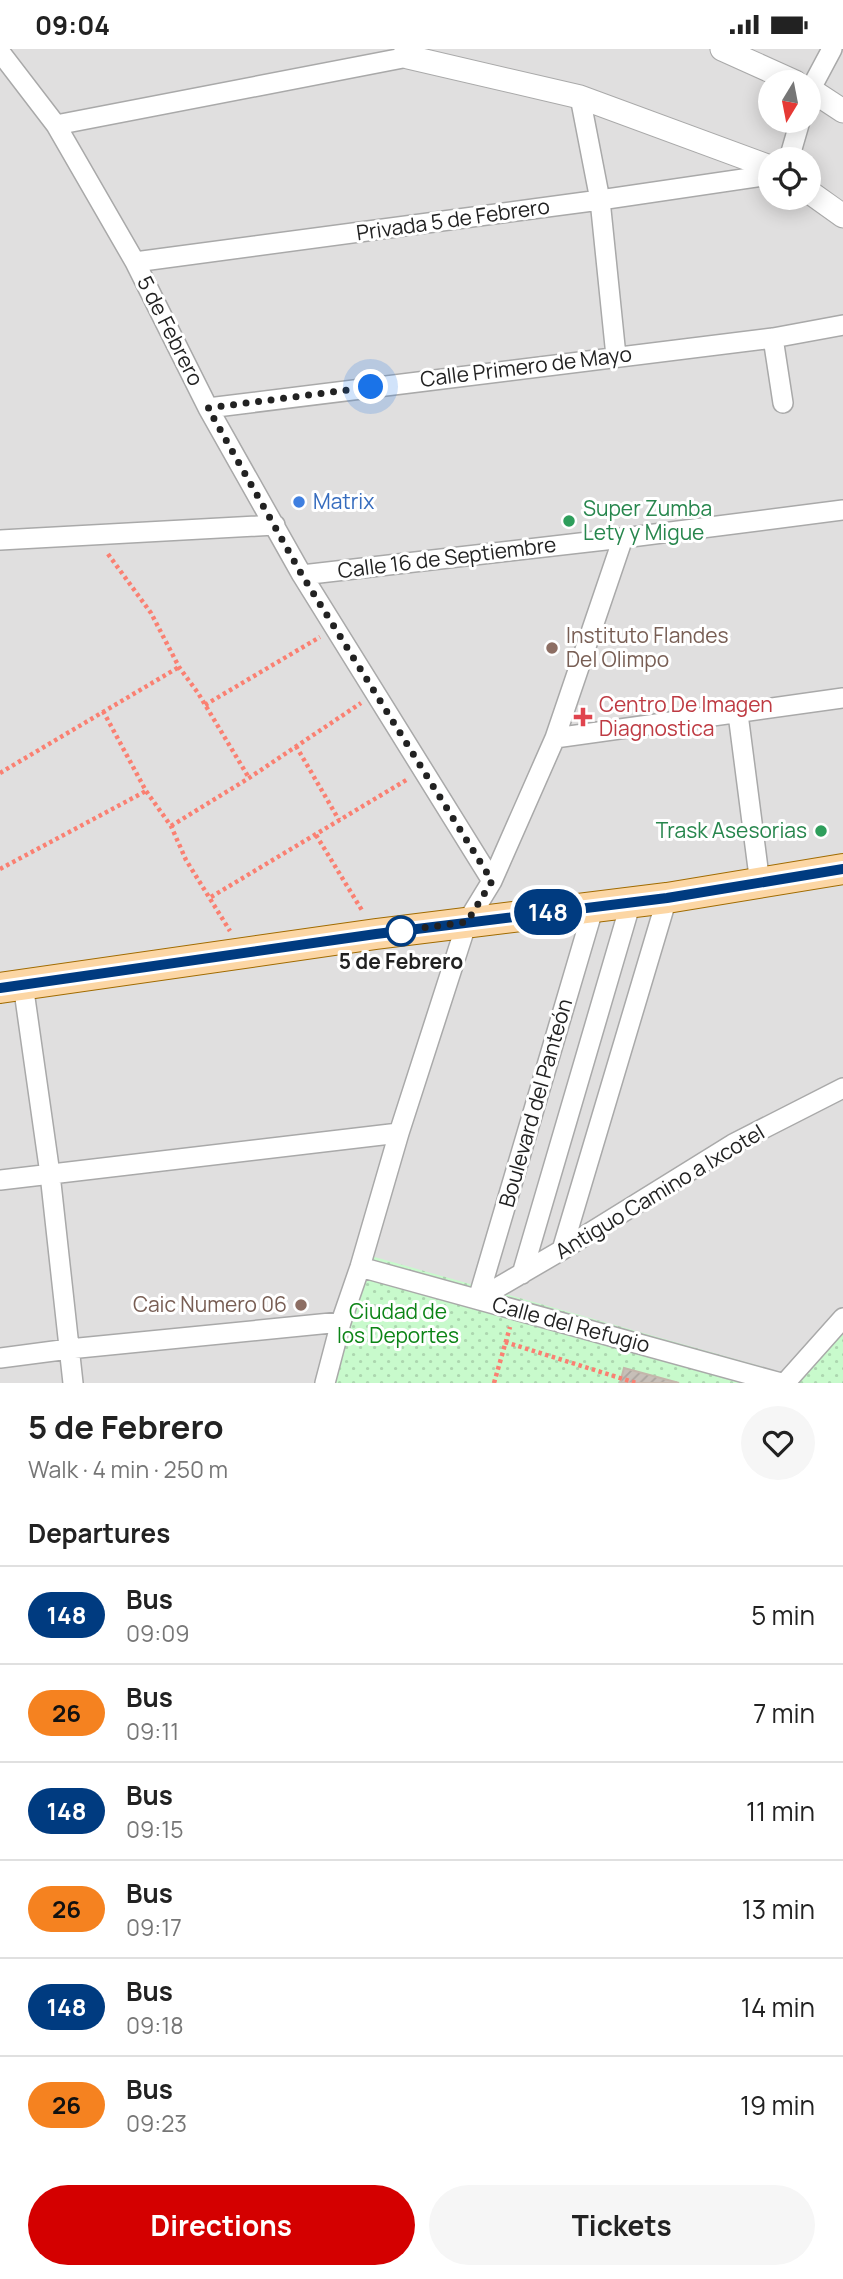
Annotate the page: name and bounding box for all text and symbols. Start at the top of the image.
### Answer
text: 09:04 [35,7,110,43]
north arrow [758,70,821,133]
map controls [758,70,821,210]
button: locate [758,147,821,210]
street label: Privada 5 de Febrero [354,192,551,246]
street label: 5 de Febrero [131,271,211,390]
street label: Calle Primero de Mayo [419,339,633,393]
your location [353,369,388,404]
place label: Matrix [313,487,374,515]
marker: Matrix [291,494,307,510]
place label: Super Zumba Lety y Migue [583,494,712,546]
marker: Super Zumba Lety y Migue [561,513,577,529]
street label: Calle 16 de Septiembre [336,530,558,584]
place label: Instituto Flandes Del Olimpo [566,621,729,673]
marker: Instituto Flandes Del Olimpo [544,640,560,656]
place label: Centro De Imagen Diagnostica [599,690,773,742]
marker: Centro De Imagen Diagnostica [573,707,593,727]
place label: Trask Asesorias [656,816,807,844]
marker: Trask Asesorias [813,823,829,839]
line badge: 148 [508,889,588,935]
text: 148 [528,895,568,928]
marker: 5 de Febrero [386,916,416,946]
place label: 5 de Febrero [339,947,463,975]
street label: Boulevard del Panteón [492,995,578,1210]
street label: Antiguo Camino a Ixcotel [550,1117,769,1265]
place label: Caic Numero 06 [133,1290,287,1318]
street label: Calle del Refugio [489,1290,653,1359]
marker: Caic Numero 06 [293,1297,309,1313]
park label: Ciudad de los Deportes [337,1297,459,1349]
text: 5 de Febrero [28,1404,224,1449]
button: heart [741,1406,815,1480]
text: Walk · 4 min · 250 m [28,1453,228,1485]
text: Departures [28,1515,170,1551]
text: Bus [126,1581,173,1617]
text: 5 min [751,1597,815,1633]
text: 148 [47,1598,86,1631]
text: 09:09 [126,1617,189,1649]
text: Bus [126,1679,173,1715]
text: 7 min [753,1695,815,1731]
text: 26 [52,1696,81,1729]
text: 09:11 [126,1715,179,1747]
text: Bus [126,1777,173,1813]
text: 11 min [746,1793,815,1829]
text: 148 [47,1794,86,1827]
text: 09:15 [126,1813,183,1845]
text: Bus [126,1875,173,1911]
text: 13 min [742,1891,815,1927]
text: 26 [52,1892,81,1925]
text: 09:17 [126,1911,182,1943]
text: Bus [126,1973,173,2009]
text: 14 min [741,1989,815,2025]
text: 148 [47,1990,86,2023]
text: 09:18 [126,2009,184,2041]
text: Bus [126,2071,173,2107]
text: 19 min [740,2087,815,2123]
text: 26 [52,2088,81,2121]
text: 09:23 [126,2107,187,2139]
button: Directions [28,2185,415,2265]
button: Tickets [429,2185,815,2265]

